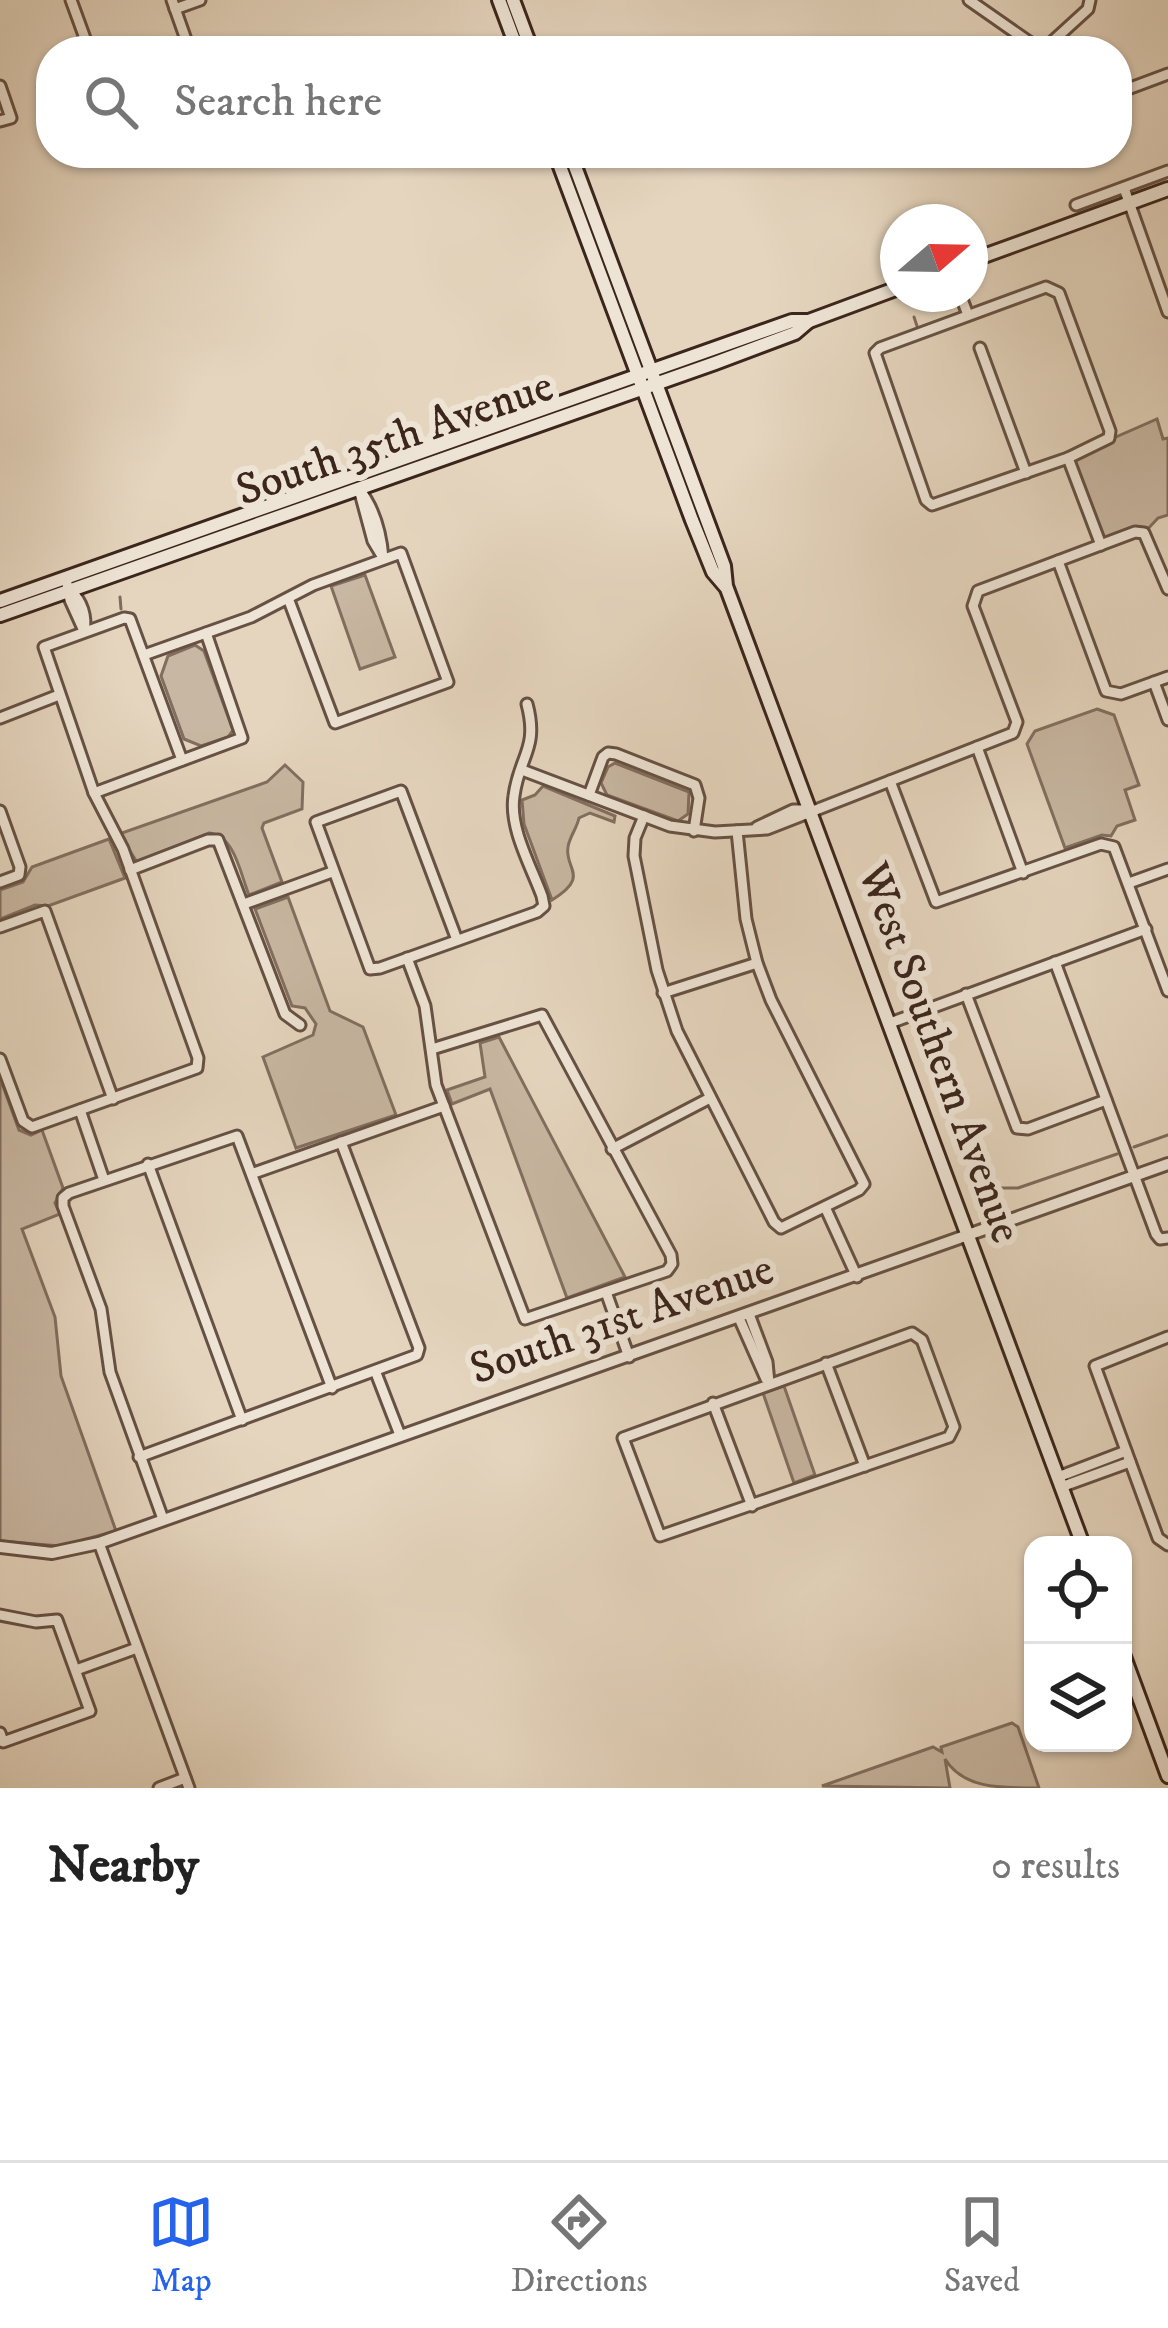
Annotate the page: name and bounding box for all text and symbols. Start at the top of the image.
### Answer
search box [36,36,1132,168]
icon: search [78,69,144,135]
text: Search here [174,74,382,130]
north arrow [880,204,988,312]
street label: South 35th Avenue [229,359,561,519]
street label: West Southern Avenue [844,854,1034,1251]
street label: South 31st Avenue [463,1242,781,1398]
map controls [1024,1536,1132,1752]
button: locate [1024,1536,1132,1644]
button: layers [1024,1644,1132,1752]
text: Nearby [48,1834,199,1898]
text: 0 results [991,1842,1120,1891]
tab: Map [148,2189,214,2302]
tab: Directions [511,2189,647,2302]
tab: Saved [944,2189,1020,2302]

